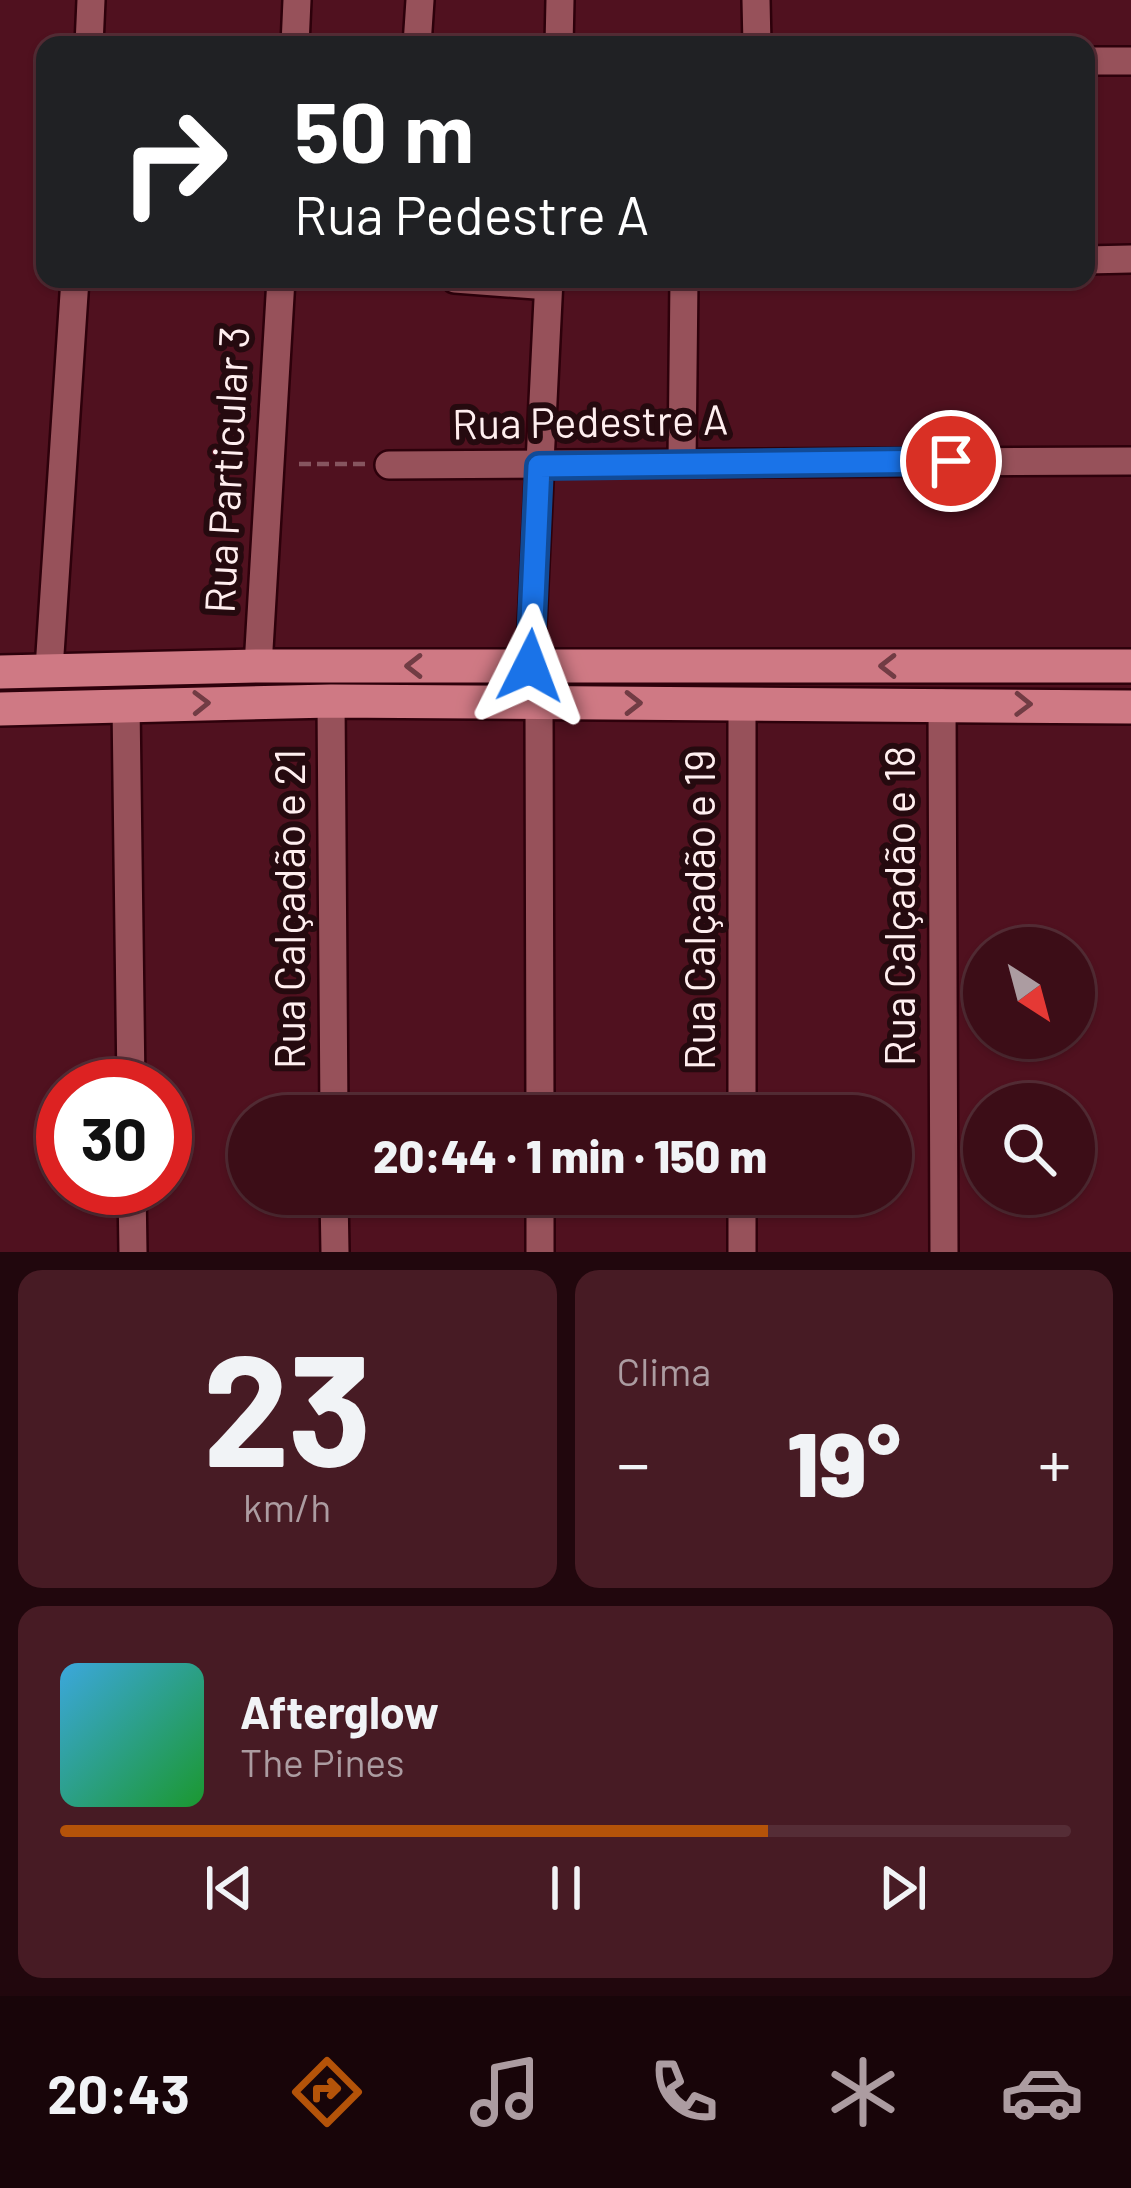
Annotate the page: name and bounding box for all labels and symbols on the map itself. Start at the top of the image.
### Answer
street label: Rua Particular 3 [193,325,257,614]
street label: Rua Pedestre A [451,393,729,447]
pin [900,410,1002,512]
position arrow [467,603,593,729]
one-way arrow [878,652,897,678]
one-way arrow [404,653,422,679]
one-way arrow [625,690,643,716]
one-way arrow [192,691,211,717]
one-way arrow [1015,691,1033,717]
street label: Rua Calçadão e 18 [873,746,923,1066]
street label: Rua Calçadão e 21 [263,749,313,1069]
street label: Rua Calçadão e 19 [673,750,723,1070]
north arrow [963,927,1095,1059]
speed limit sign: 30 [36,1059,192,1215]

